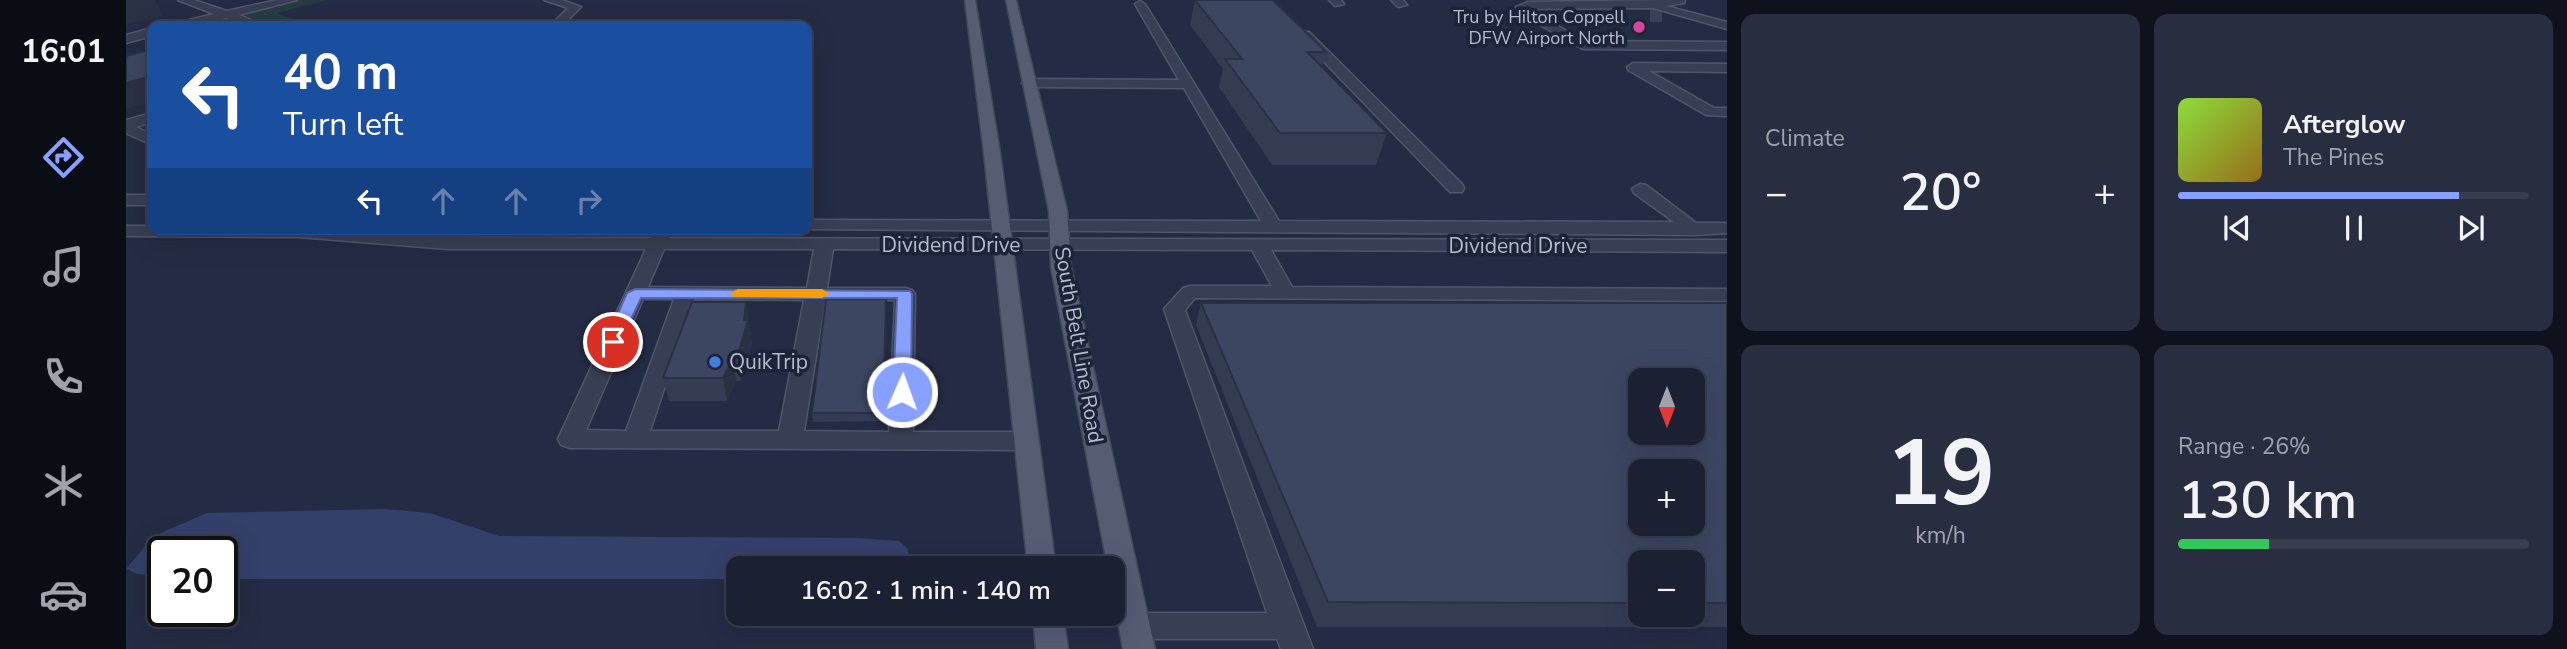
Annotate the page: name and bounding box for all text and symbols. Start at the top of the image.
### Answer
place label: Tru by Hilton Coppell DFW Airport North [1453,5,1626,50]
marker: Tru by Hilton Coppell DFW Airport North [1631,19,1647,35]
text: 16:01 [21,30,105,73]
text: 40 m [283,39,398,106]
icon: left [168,49,259,140]
text: Turn left [283,103,403,146]
text: Afterglow [2283,107,2406,142]
text: Climate [1765,123,1845,154]
icon: directions [39,133,88,182]
text: The Pines [2283,142,2384,173]
text: 20° [1900,157,1981,228]
text: − [1765,168,1788,219]
text: + [2093,168,2116,219]
icon: left [351,182,389,220]
icon: ahead [424,182,462,220]
icon: ahead [497,182,535,220]
icon: right [570,182,608,220]
icon: previous [2218,209,2256,247]
icon: pause [2335,209,2373,247]
icon: next [2452,209,2490,247]
street label: Dividend Drive [882,231,1020,259]
street label: Dividend Drive [1449,232,1587,260]
icon: music [39,242,88,291]
street label: South Belt Line Road [1048,245,1110,445]
pin [583,312,643,372]
icon: arrive [594,323,632,361]
place label: QuikTrip [729,348,808,376]
icon: phone [39,352,88,401]
marker: QuikTrip [707,354,723,370]
position arrow [865,355,939,429]
north arrow [1628,368,1704,444]
map controls [1628,368,1705,627]
text: 19 [1886,412,1995,536]
text: Range · 26% [2178,431,2310,462]
button: + [1628,459,1705,536]
icon: climate [39,461,88,510]
text: 130 km [2178,465,2357,536]
text: km/h [1915,520,1966,551]
speed limit sign: 20 [147,536,238,627]
button: − [1628,550,1705,627]
icon: car [39,570,88,619]
text: 16:02 · 1 min · 140 m [800,573,1051,608]

